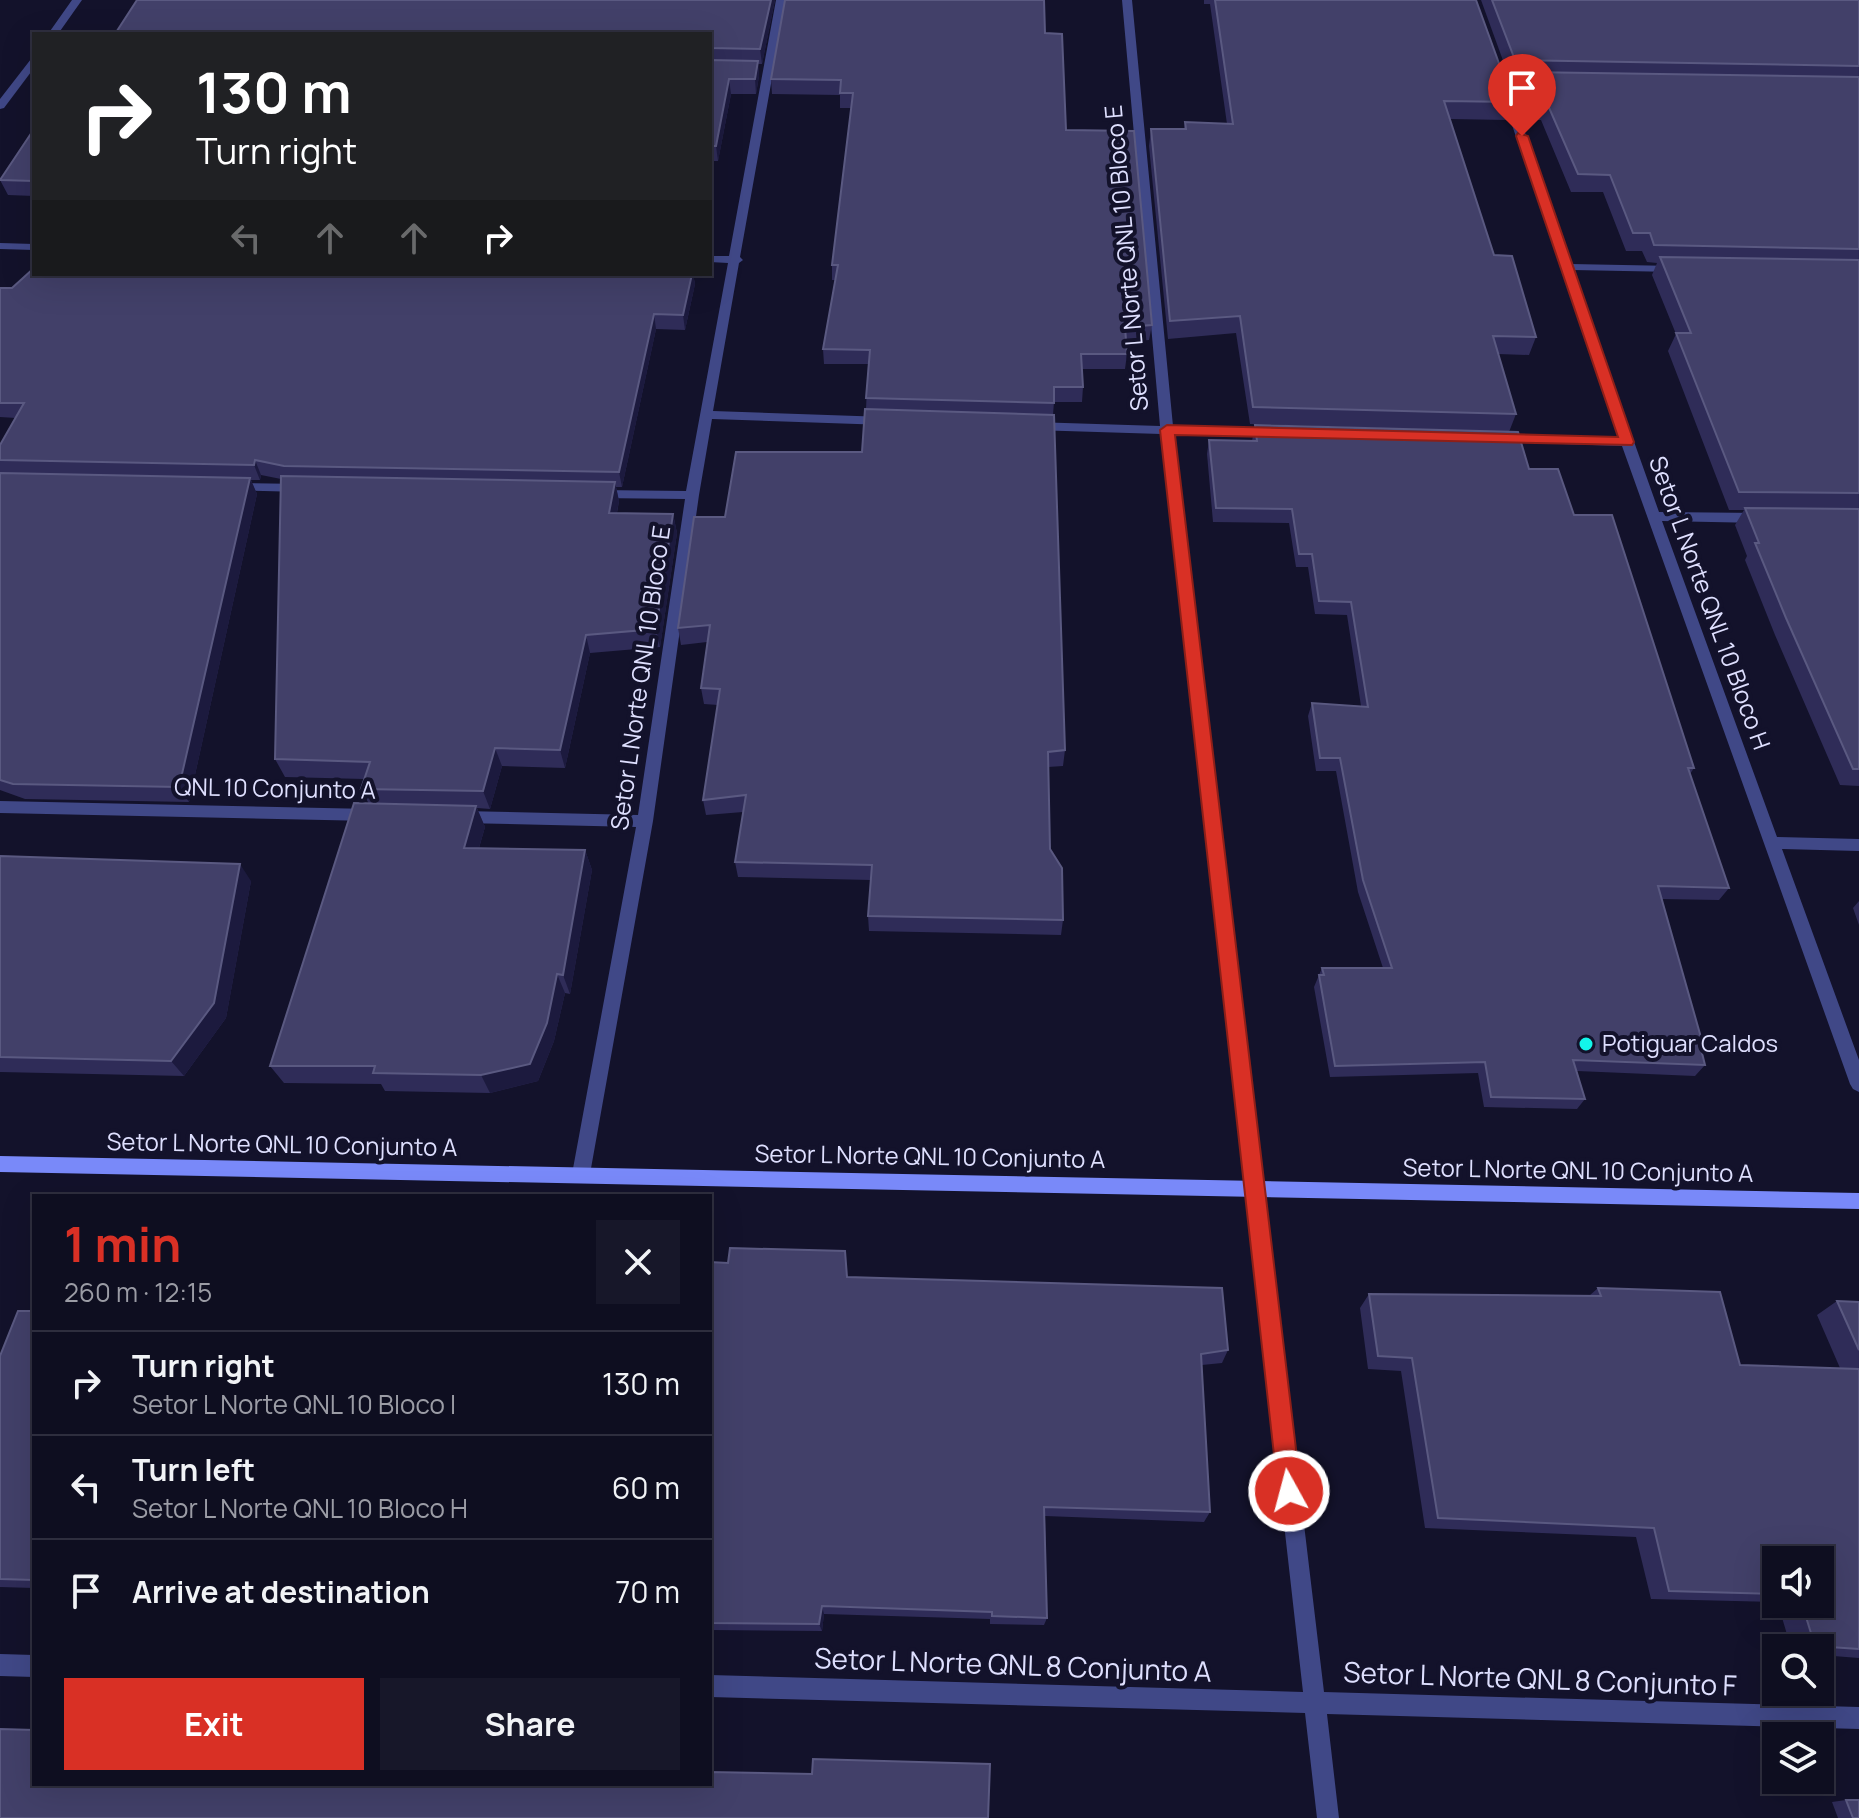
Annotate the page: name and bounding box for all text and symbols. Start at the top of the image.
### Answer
text: 130 m [196,53,352,130]
pin [1488,54,1556,136]
icon: right [64,64,168,168]
icon: arrive [1500,66,1544,110]
street label: Setor L Norte QNL 10 Bloco E [1096,104,1155,413]
text: Turn right [196,126,357,175]
icon: left [224,216,268,260]
icon: ahead [308,216,352,260]
icon: ahead [392,216,436,260]
icon: right [476,216,520,260]
street label: Setor L Norte QNL 10 Bloco H [1642,451,1779,754]
street label: Setor L Norte QNL 10 Bloco E [602,523,677,832]
street label: QNL 10 Conjunto A [174,769,376,806]
place label: Potiguar Caldos [1602,1026,1778,1059]
marker: Potiguar Caldos [1577,1035,1595,1053]
street label: Setor L Norte QNL 10 Conjunto A [106,1124,458,1163]
street label: Setor L Norte QNL 10 Conjunto A [754,1136,1106,1175]
street label: Setor L Norte QNL 10 Conjunto A [1402,1150,1754,1189]
text: 1 min [64,1211,181,1276]
button: close [596,1220,680,1304]
text: 260 m · 12:15 [64,1274,212,1310]
text: Turn right [132,1345,275,1386]
icon: right [64,1361,108,1405]
text: 130 m [602,1363,680,1404]
text: Setor L Norte QNL 10 Bloco I [132,1386,456,1422]
text: Turn left [132,1449,255,1490]
position arrow [1247,1449,1331,1533]
icon: left [64,1465,108,1509]
text: 60 m [612,1467,680,1508]
text: Setor L Norte QNL 10 Bloco H [132,1490,468,1526]
map controls [1762,1546,1834,1794]
button: sound [1762,1546,1834,1618]
icon: arrive [64,1569,108,1613]
text: Arrive at destination [132,1571,430,1612]
text: 70 m [615,1571,680,1612]
button: search [1762,1634,1834,1706]
street label: Setor L Norte QNL 8 Conjunto A [814,1638,1212,1690]
street label: Setor L Norte QNL 8 Conjunto F [1343,1652,1737,1704]
button: Exit [64,1678,364,1770]
button: Share [380,1678,680,1770]
button: layers [1762,1722,1834,1794]

